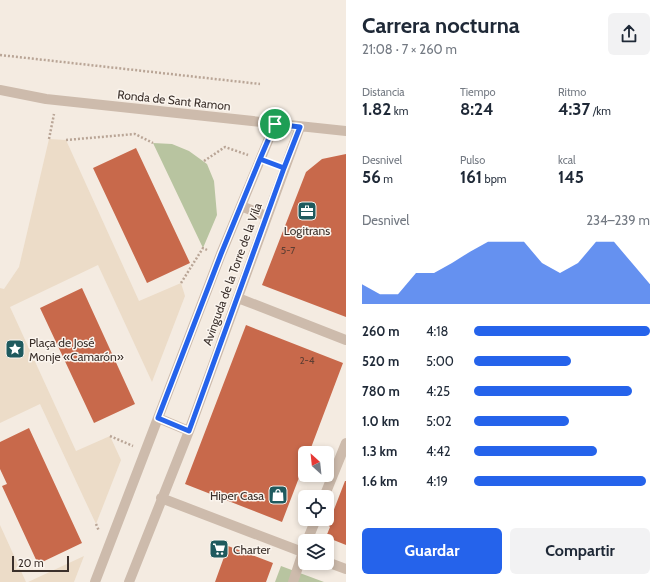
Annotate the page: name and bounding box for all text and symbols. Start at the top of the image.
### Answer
text: Carrera nocturna [362,12,520,39]
button: share [608,13,650,55]
text: 21:08 · 7 × 260 m [362,41,457,57]
text: Distancia [362,85,405,99]
text: Tiempo [460,85,496,99]
text: Ritmo [558,85,586,99]
street label: Ronda de Sant Ramon [117,87,232,113]
text: 1.82 [362,99,391,119]
text: 8:24 [460,99,494,119]
text: 4:37 [558,99,590,119]
text: km [391,104,408,118]
text: /km [590,104,611,118]
pin [258,107,292,141]
icon: arrive [264,113,286,135]
text: Desnivel [362,153,402,167]
text: Pulso [460,153,485,167]
text: kcal [558,153,576,167]
text: 56 [362,167,381,187]
text: 161 [460,167,482,187]
text: 145 [558,167,584,187]
text: m [381,172,393,186]
text: bpm [482,172,506,186]
office icon: Logitrans [296,200,318,222]
street label: Avinguda de la Torre de la Vila [199,201,265,347]
text: Desnivel [362,212,409,228]
text: 234–239 m [586,212,650,228]
place label: Logitrans [284,223,330,238]
house number: 5-7 [281,244,295,257]
text: 260 m [362,323,400,339]
text: 4:18 [426,323,448,339]
place label: Plaça de José Monje «Camarón» [29,335,124,364]
place icon: Plaça de José Monje «Camarón» [4,338,26,360]
text: 520 m [362,353,399,369]
text: 5:00 [426,353,454,369]
house number: 2-4 [299,354,315,367]
text: 780 m [362,383,400,399]
text: 4:25 [426,383,450,399]
text: 1.0 km [362,413,399,429]
text: 5:02 [426,413,452,429]
text: 1.3 km [362,443,397,459]
text: 4:42 [426,443,451,459]
north arrow [298,446,334,482]
map controls [298,446,334,570]
text: 1.6 km [362,473,398,489]
text: 4:19 [426,473,448,489]
shop icon: Hiper Casa [267,484,289,506]
place label: Hiper Casa [210,488,264,503]
button: locate [298,490,334,526]
button: Guardar [362,528,502,574]
button: Compartir [510,528,650,574]
button: layers [298,534,334,570]
supermarket icon: Charter [208,538,230,560]
place label: Charter [233,542,271,557]
scale bar [12,554,69,573]
text: 20 m [18,556,44,570]

